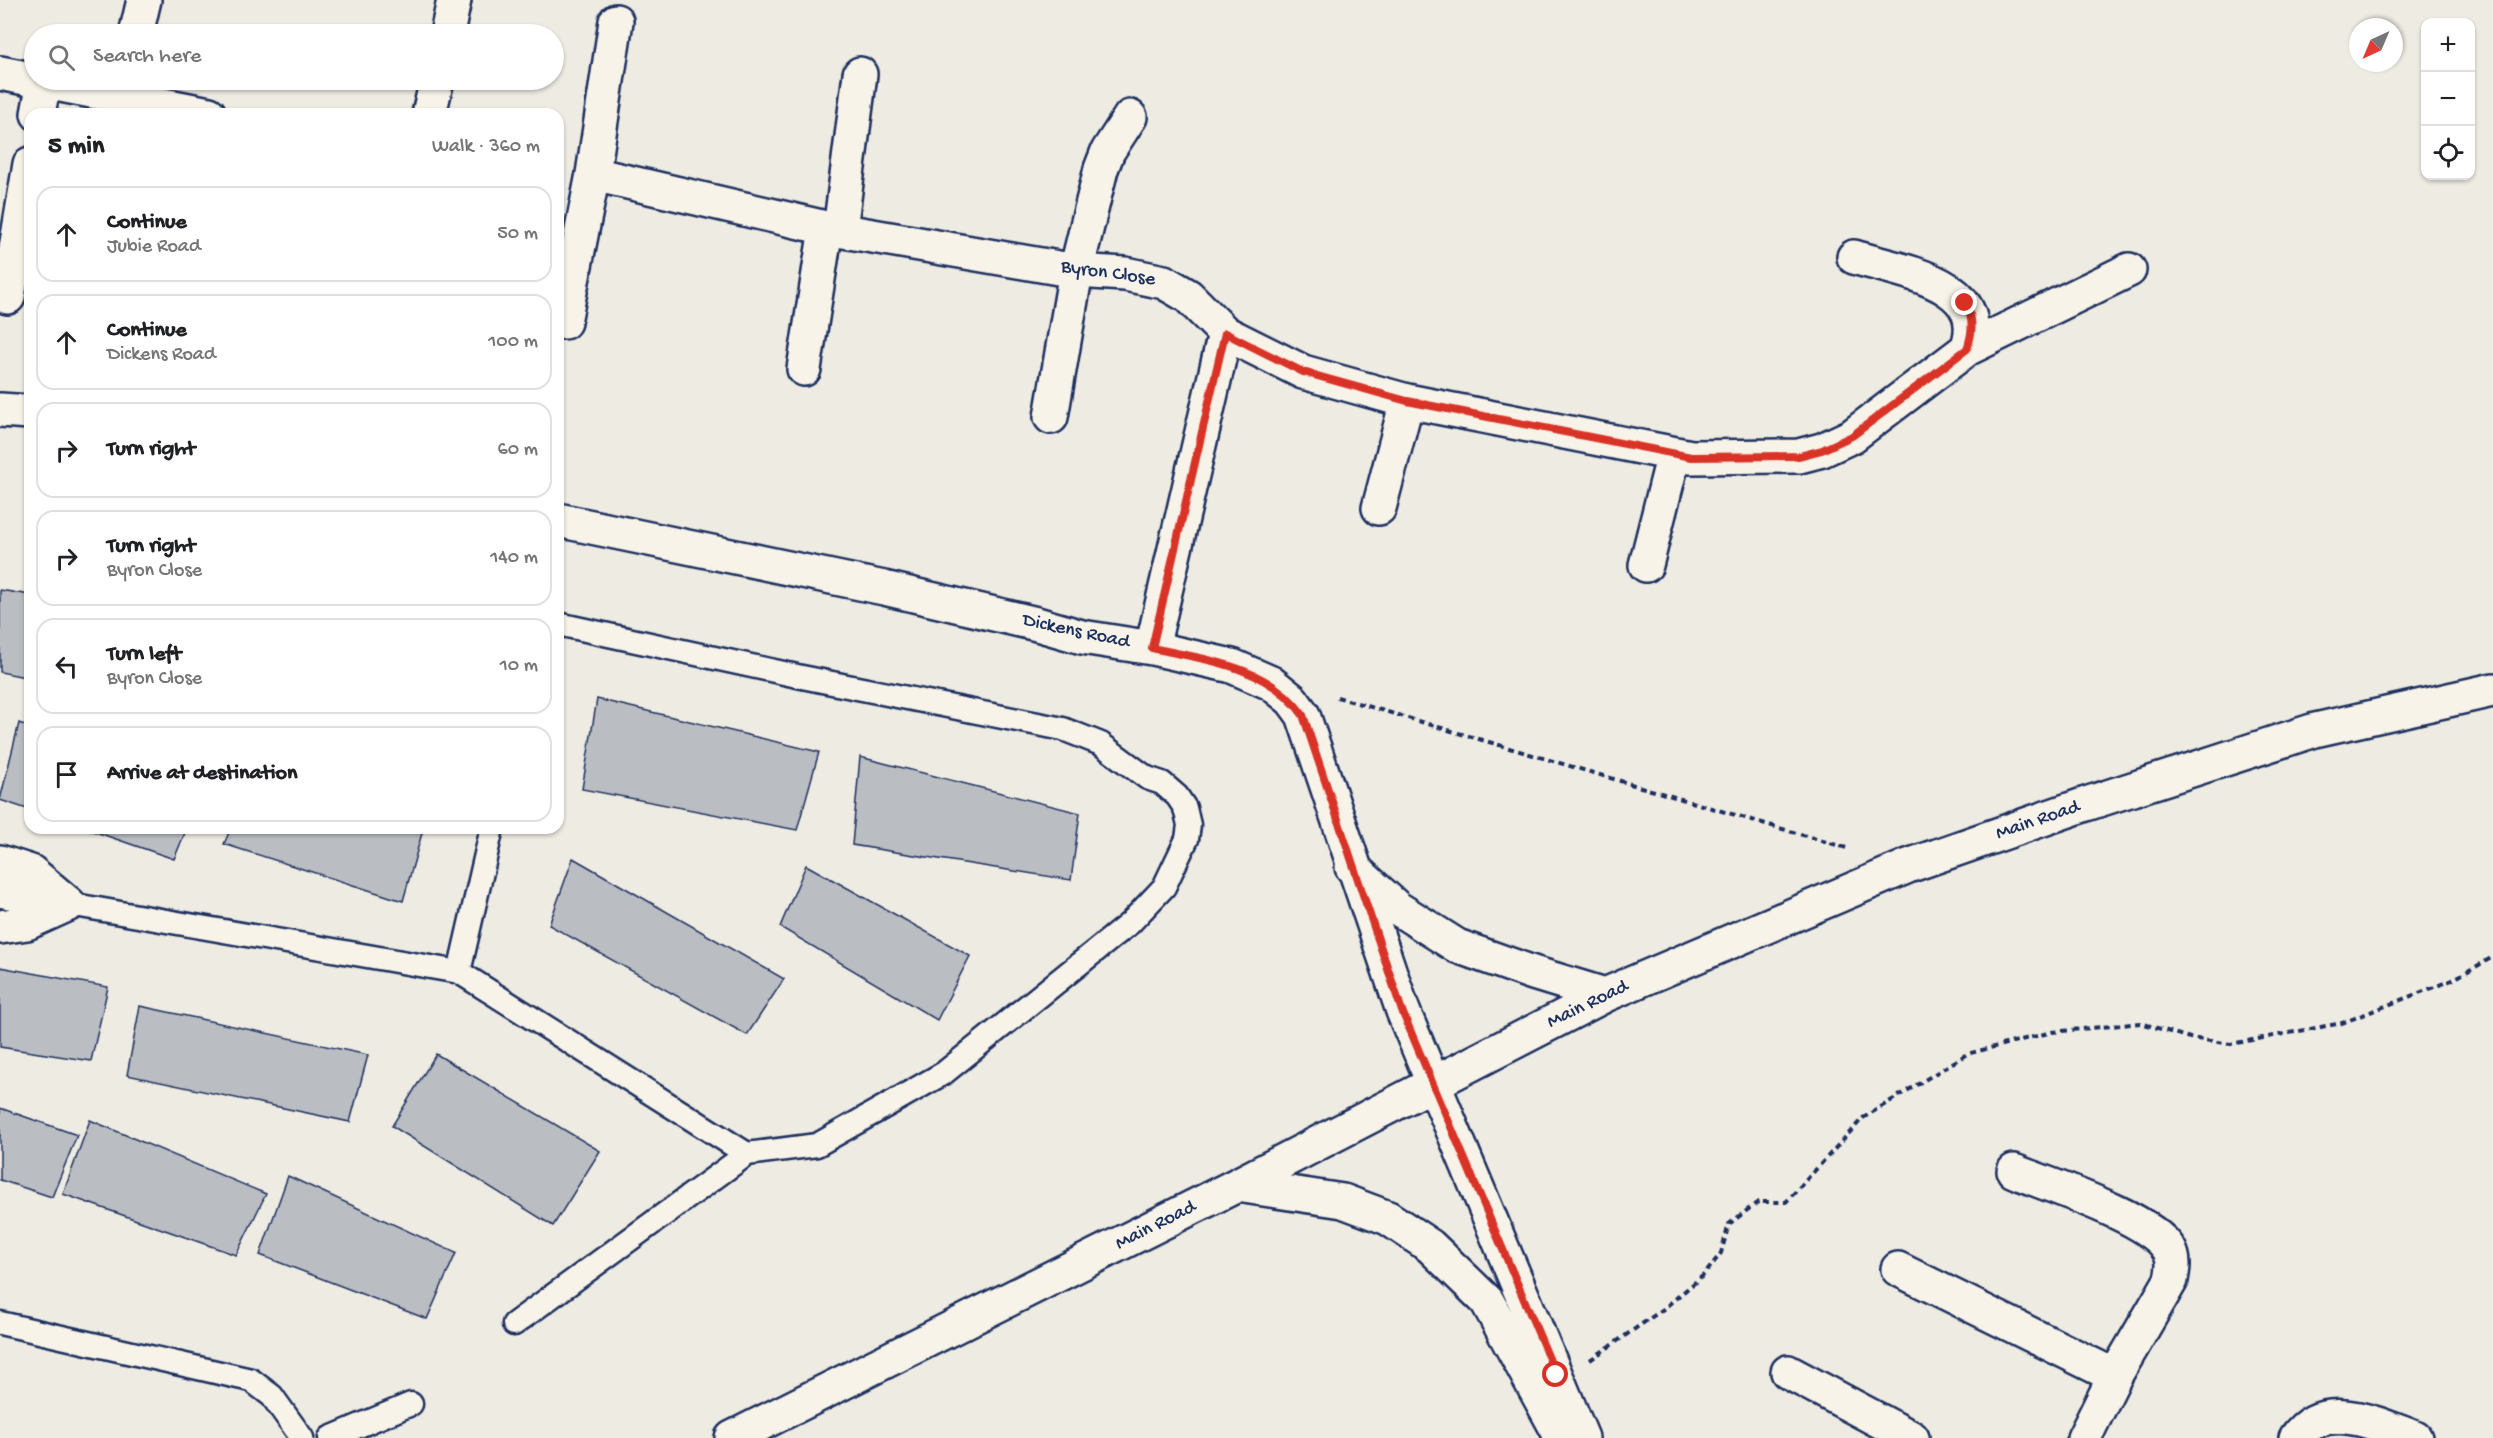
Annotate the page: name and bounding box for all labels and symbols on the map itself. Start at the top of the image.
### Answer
north arrow [2349,18,2403,72]
street label: Byron Close [1058,256,1157,292]
route end [1951,289,1977,315]
street label: Dickens Road [1018,609,1134,655]
street label: Main Road [1993,795,2085,846]
street label: Main Road [1544,975,1634,1034]
street label: Main Road [1112,1195,1202,1256]
route start [1542,1361,1568,1387]

